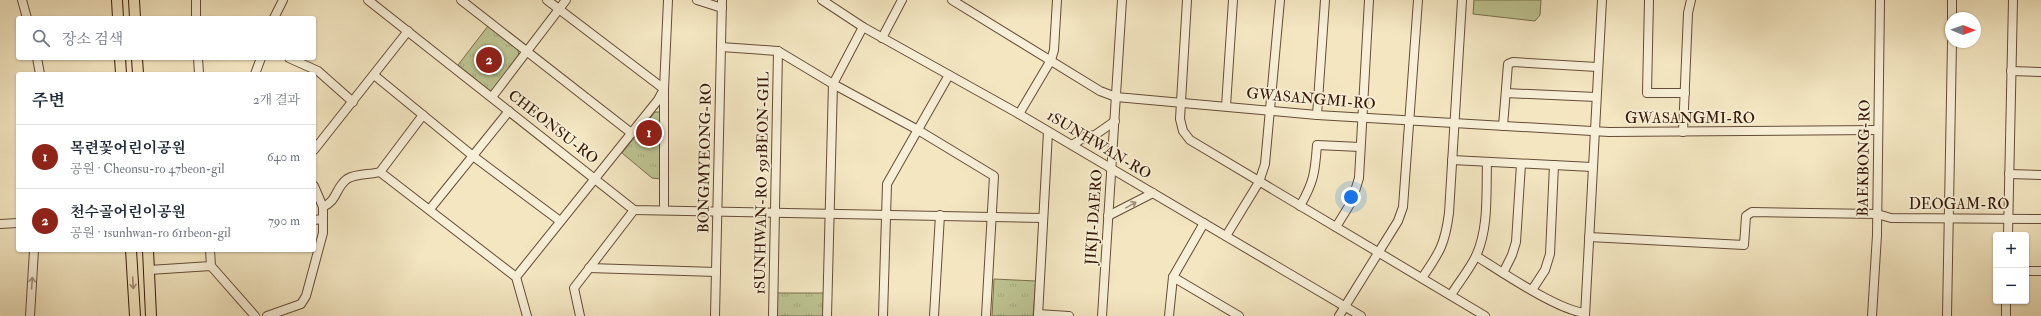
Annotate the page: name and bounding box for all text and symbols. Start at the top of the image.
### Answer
north arrow [1945,12,1981,48]
search box [16,16,316,60]
icon: search [30,27,52,49]
text: 장소 검색 [62,30,123,49]
pin: 2 [476,45,502,75]
street label: 1SUNHWAN-RO 591BEON-GIL [751,71,773,295]
street label: BONGMYEONG-RO [694,83,716,233]
street label: GWASANGMI-RO [1245,84,1377,114]
street label: CHEONSU-RO [504,86,602,168]
text: 주변 [32,90,65,111]
text: 2개 결과 [253,92,300,108]
street label: BAEKBONG-RO [1853,99,1875,217]
street label: 1SUNHWAN-RO [1043,106,1155,184]
street label: GWASANGMI-RO [1625,109,1755,128]
pin: 1 [636,118,662,148]
text: 목련꽃어린이공원 [70,139,186,158]
text: 1 [43,149,47,165]
text: 640 m [267,149,300,165]
text: 공원 · Cheonsu-ro 47beon-gil [70,161,225,177]
street label: JIKJI-DAERO [1081,168,1108,267]
your location [1341,187,1361,207]
street label: DEOGAM-RO [1909,195,2009,214]
one-way arrow [1125,201,1137,208]
text: 천수골어린이공원 [70,203,186,222]
text: 2 [42,213,48,229]
text: 790 m [268,213,300,229]
text: 공원 · 1sunhwan-ro 611beon-gil [70,225,231,241]
map controls [1993,232,2029,304]
button: + [1993,232,2029,268]
button: − [1993,268,2029,304]
one-way arrow [129,276,137,289]
one-way arrow [29,277,36,290]

